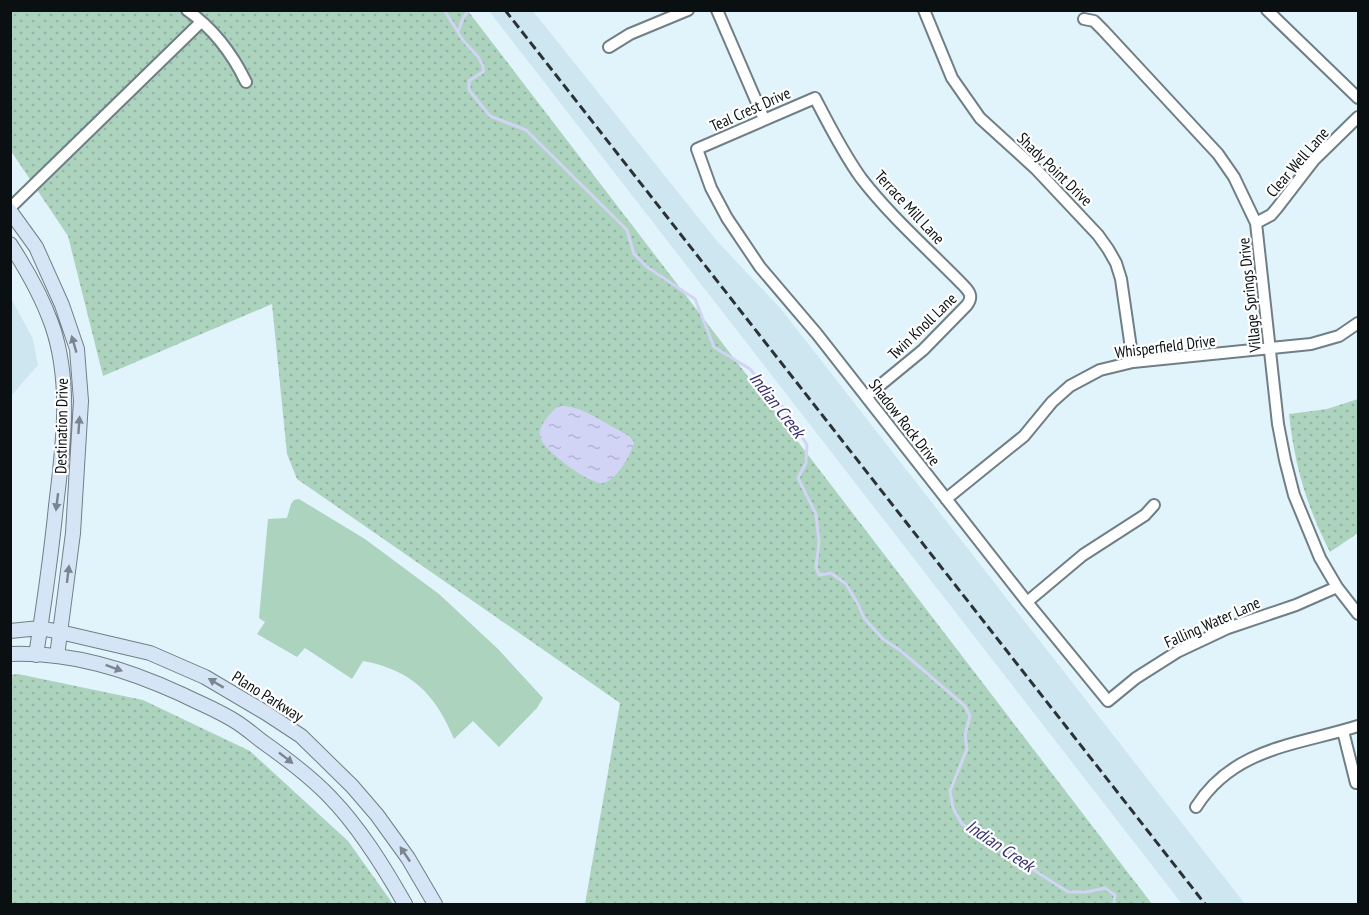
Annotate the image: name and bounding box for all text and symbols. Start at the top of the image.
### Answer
street label: Teal Crest Drive [707,82,793,136]
street label: Clear Well Lane [1261,123,1333,201]
street label: Shady Point Drive [1013,128,1097,210]
street label: Terrace Mill Lane [871,166,949,248]
street label: Village Springs Drive [1233,237,1265,354]
street label: Twin Knoll Lane [884,288,960,364]
street label: Whisperfield Drive [1113,330,1217,362]
one-way arrow [69,335,79,353]
water label: Indian Creek [745,367,812,444]
street label: Shadow Rock Drive [865,375,945,469]
street label: Destination Drive [50,378,72,474]
one-way arrow [75,415,84,434]
one-way arrow [52,492,62,511]
one-way arrow [63,564,72,583]
street label: Falling Water Lane [1161,592,1263,652]
one-way arrow [105,664,123,674]
street label: Plano Parkway [229,666,307,726]
one-way arrow [208,678,224,689]
one-way arrow [278,751,293,763]
water label: Indian Creek [962,814,1040,878]
one-way arrow [399,847,411,863]

